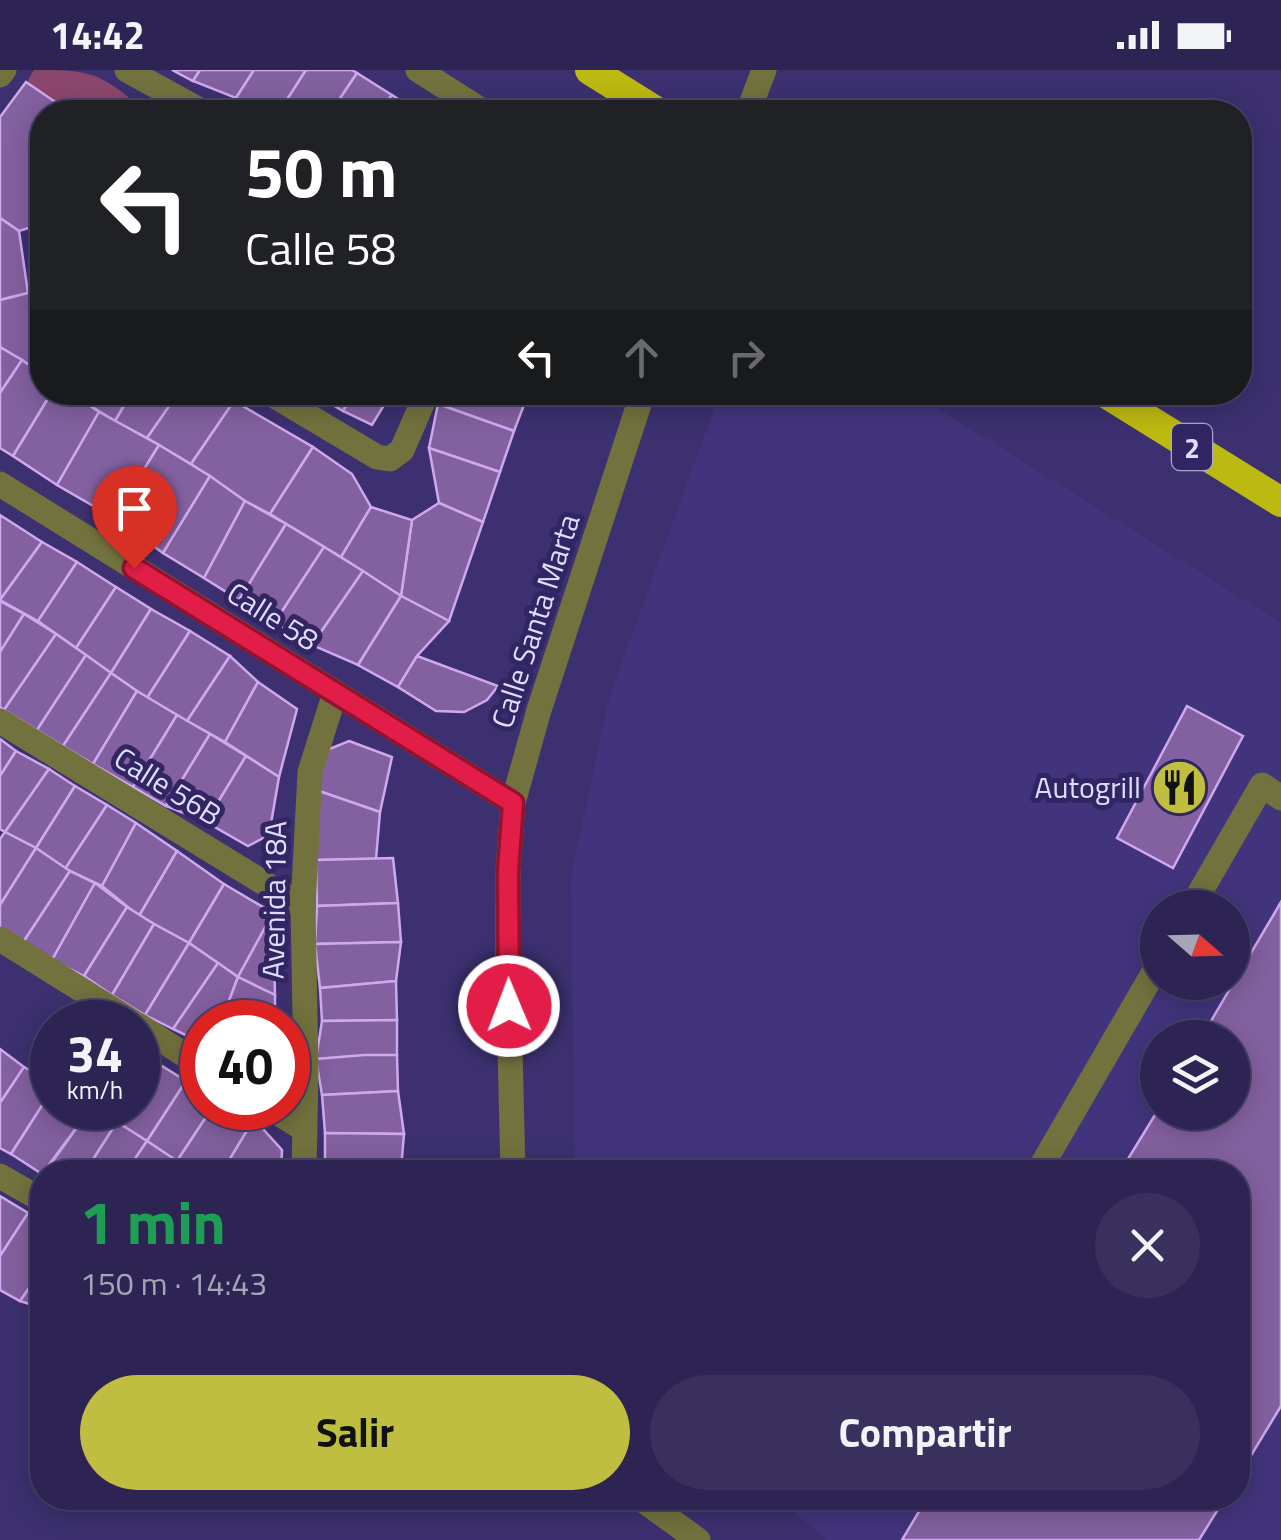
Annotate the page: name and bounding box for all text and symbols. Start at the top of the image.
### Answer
text: 14:42 [50,6,145,64]
text: 50 m [245,118,398,224]
icon: left [80,140,210,270]
text: Calle 58 [245,214,396,282]
icon: left [509,330,564,385]
icon: ahead [614,330,669,385]
icon: right [719,330,774,385]
road number: 2 [1172,424,1212,470]
pin [92,466,177,569]
icon: arrive [107,481,162,536]
street label: Calle Santa Marta [479,508,591,734]
street label: Calle 58 [218,570,328,662]
street label: Calle 56B [105,735,231,837]
restaurant icon: Autogrill [1150,757,1210,817]
place label: Autogrill [1035,764,1141,810]
street label: Avenida 18A [250,820,298,980]
north arrow [1140,890,1250,1000]
map controls [1140,890,1250,1130]
position arrow [457,954,561,1058]
speed limit sign: 40 [180,1000,310,1130]
text: 34 [67,1015,123,1091]
button: layers [1140,1020,1250,1130]
text: km/h [67,1071,123,1109]
text: 1 min [80,1176,226,1267]
button: close [1095,1193,1200,1298]
text: 150 m · 14:43 [80,1259,267,1307]
button: Salir [80,1375,630,1490]
button: Compartir [650,1375,1200,1490]

